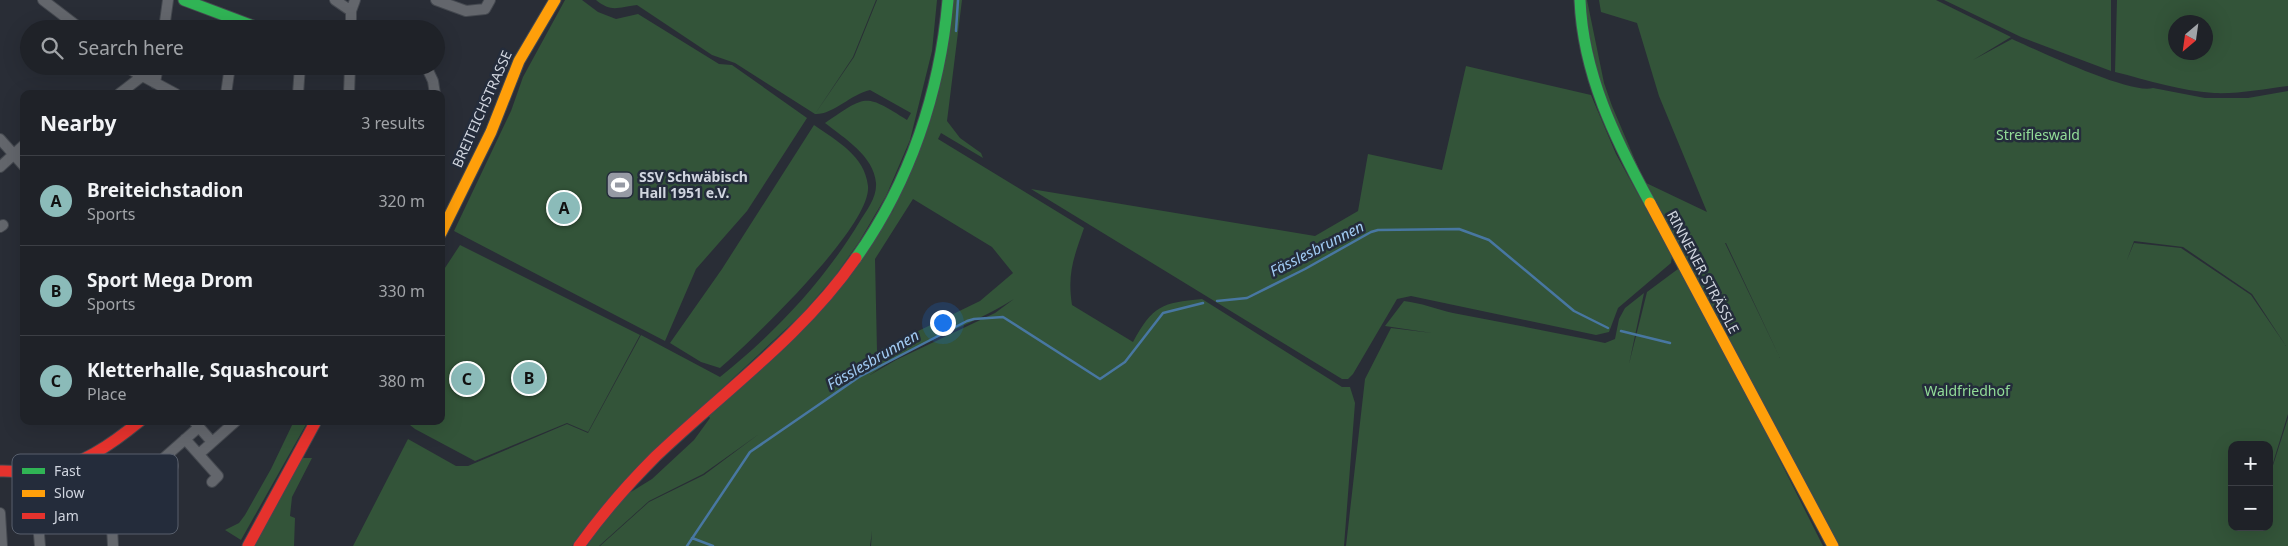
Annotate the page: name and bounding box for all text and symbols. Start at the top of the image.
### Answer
north arrow [2168,15,2213,60]
search box [20,20,445,75]
icon: search [38,34,66,62]
text: Search here [78,35,184,61]
street label: BREITEICHSTRASSE [447,47,516,170]
text: Nearby [40,109,116,137]
text: 3 results [361,112,425,134]
park label: Streifleswald [1996,125,2080,144]
place label: SSV Schwäbisch Hall 1951 e.V. [639,167,748,202]
sports icon: SSV Schwäbisch Hall 1951 e.V. [605,170,635,200]
text: Breiteichstadion [87,177,243,203]
pin: A [548,189,580,227]
text: A [50,190,62,212]
text: 320 m [378,190,425,212]
text: Sports [87,203,135,225]
street label: RINNENER STRÄSSLE [1663,207,1744,337]
water label: Fässlesbrunnen [1266,216,1367,280]
text: Sport Mega Drom [87,267,253,293]
text: B [51,280,61,302]
text: 330 m [378,280,425,302]
text: Sports [87,293,135,315]
your location [930,310,956,336]
water label: Fässlesbrunnen [823,325,922,394]
text: Kletterhalle, Squashcourt [87,357,329,383]
pin: B [513,359,545,397]
pin: C [451,360,483,398]
text: C [51,370,61,392]
text: 380 m [378,370,425,392]
park label: Waldfriedhof [1924,381,2011,400]
text: Place [87,383,127,405]
map controls [2228,441,2273,531]
button: + [2228,441,2273,486]
legend [12,454,178,534]
text: Fast [54,461,81,480]
text: Slow [54,483,85,502]
button: − [2228,486,2273,531]
text: Jam [52,506,79,525]

